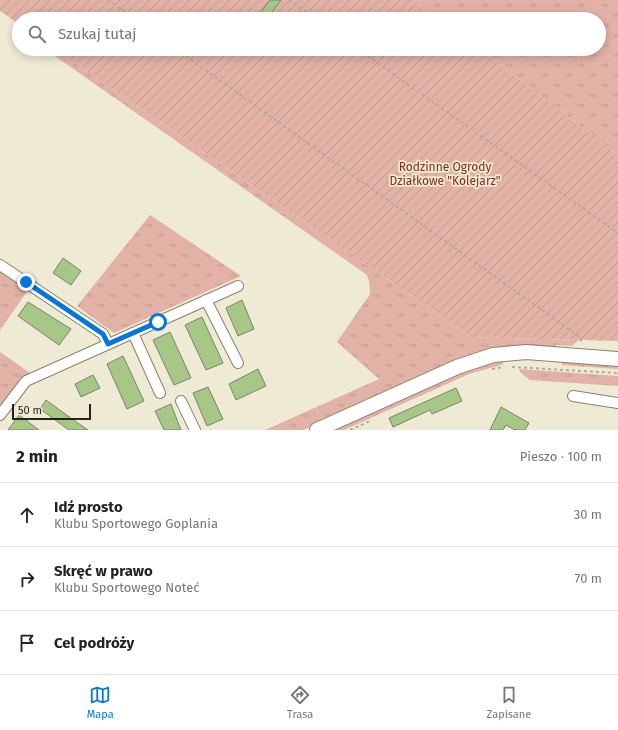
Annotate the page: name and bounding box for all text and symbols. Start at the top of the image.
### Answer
search box [12,12,606,56]
icon: search [26,23,48,45]
text: Szukaj tutaj [58,25,136,43]
park label: Rodzinne Ogrody Działkowe "Kolejarz" [390,160,501,188]
route end [17,273,35,291]
route start [149,313,167,331]
scale bar [12,402,91,421]
text: 50 m [18,404,42,417]
text: 2 min [16,446,58,467]
text: Pieszo · 100 m [520,449,602,464]
text: Idź prosto [54,498,123,516]
icon: ahead [16,504,38,526]
text: 30 m [574,507,602,522]
text: Klubu Sportowego Goplania [54,516,218,531]
text: Skręć w prawo [54,562,153,580]
icon: right [16,568,38,590]
text: 70 m [575,571,602,586]
text: Klubu Sportowego Noteć [54,580,200,595]
icon: arrive [16,632,38,654]
text: Cel podróży [54,634,134,652]
tab: Mapa [87,684,114,721]
tab: Trasa [287,684,313,721]
tab: Zapisane [487,684,531,721]

